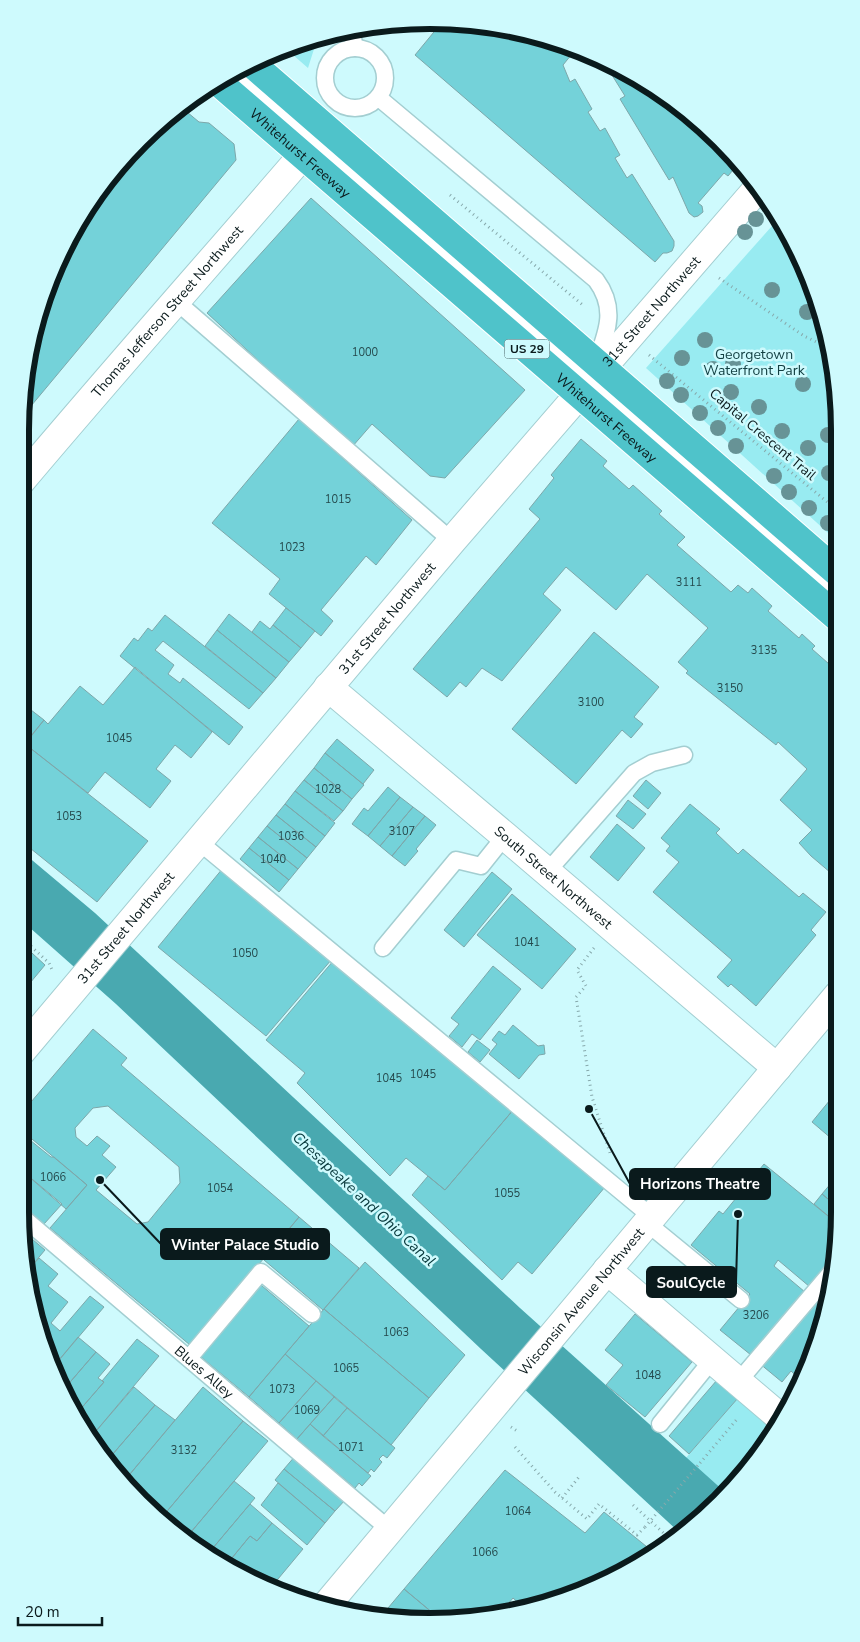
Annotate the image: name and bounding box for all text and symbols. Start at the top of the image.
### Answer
street label: Whitehurst Freeway [245,104,355,203]
street label: Thomas Jefferson Street Northwest [87,222,248,402]
street label: 31st Street Northwest [598,252,705,371]
road number: US 29 [504,339,550,358]
house number: 1000 [352,345,379,360]
park label: Georgetown Waterfront Park [703,345,806,380]
street label: Whitehurst Freeway [551,369,662,468]
street label: Capital Crescent Trail [705,384,821,485]
house number: 1015 [325,492,352,507]
house number: 1023 [279,540,305,555]
street label: 31st Street Northwest [335,558,440,678]
house number: 3111 [676,575,702,590]
house number: 3135 [751,643,778,658]
house number: 3150 [717,681,744,696]
house number: 3100 [578,695,605,710]
house number: 1045 [106,731,133,746]
house number: 1028 [315,782,342,797]
house number: 1053 [56,809,82,824]
street label: South Street Northwest [490,822,616,934]
house number: 3107 [389,824,415,839]
house number: 1036 [278,829,305,844]
house number: 1040 [260,852,287,867]
street label: 31st Street Northwest [73,868,179,988]
house number: 1041 [514,935,540,950]
house number: 1050 [232,946,259,961]
house number: 1045 [410,1067,437,1082]
house number: 1045 [376,1071,403,1086]
water label: Chesapeake and Ohio Canal [288,1127,440,1271]
callout: Horizons Theatre [630,1169,770,1199]
house number: 1066 [40,1170,67,1185]
text: Horizons Theatre [640,1174,760,1194]
house number: 1054 [207,1181,234,1196]
house number: 1055 [494,1186,521,1201]
street label: Wisconsin Avenue Northwest [514,1224,649,1380]
callout: Winter Palace Studio [161,1229,329,1259]
text: Winter Palace Studio [171,1235,319,1255]
callout: SoulCycle [647,1267,736,1297]
text: SoulCycle [657,1273,725,1293]
house number: 3206 [743,1308,770,1323]
house number: 1063 [383,1325,409,1340]
street label: Blues Alley [170,1342,238,1403]
house number: 1065 [333,1361,360,1376]
house number: 1048 [635,1368,662,1383]
house number: 1073 [269,1382,295,1397]
house number: 1069 [294,1403,320,1418]
house number: 1071 [338,1440,364,1455]
house number: 3132 [171,1443,197,1458]
house number: 1064 [505,1504,532,1519]
house number: 1066 [472,1545,499,1560]
scale bar [18,1594,101,1626]
text: 20 m [25,1602,60,1622]

